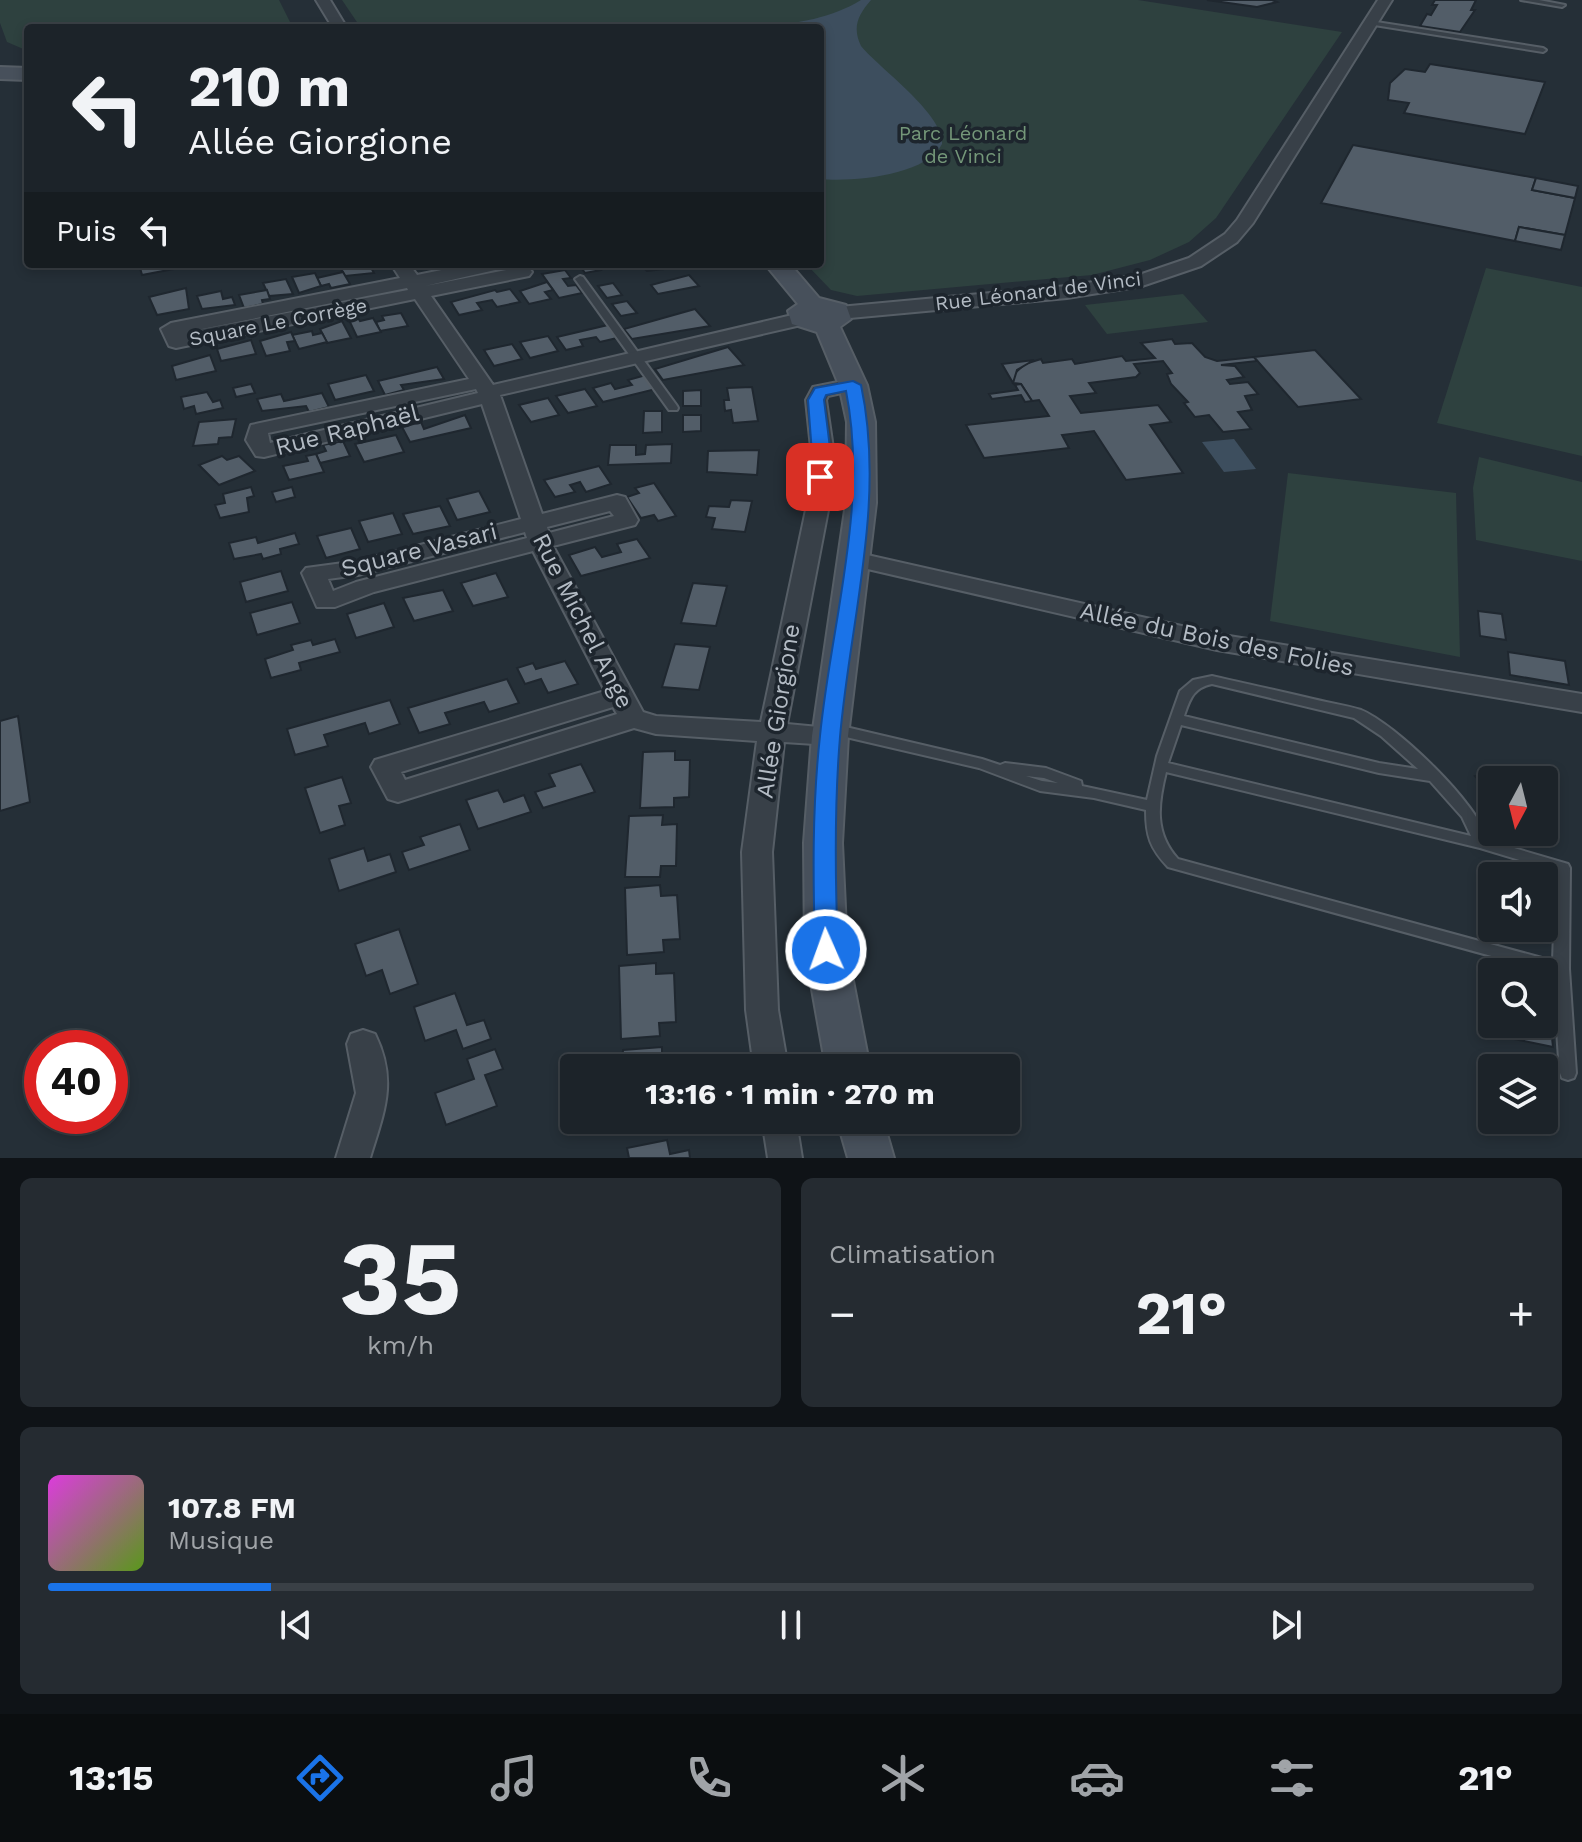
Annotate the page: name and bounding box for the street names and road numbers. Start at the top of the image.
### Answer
street label: Rue Léonard de Vinci [934,266,1142,316]
street label: Square Le Corrège [187,293,369,351]
street label: Rue Raphaël [272,399,422,461]
street label: Square Vasari [338,517,500,583]
street label: Rue Michel Ange [527,529,639,713]
street label: Allée du Bois des Folies [1077,596,1357,682]
street label: Allée Giorgione [750,622,806,800]

